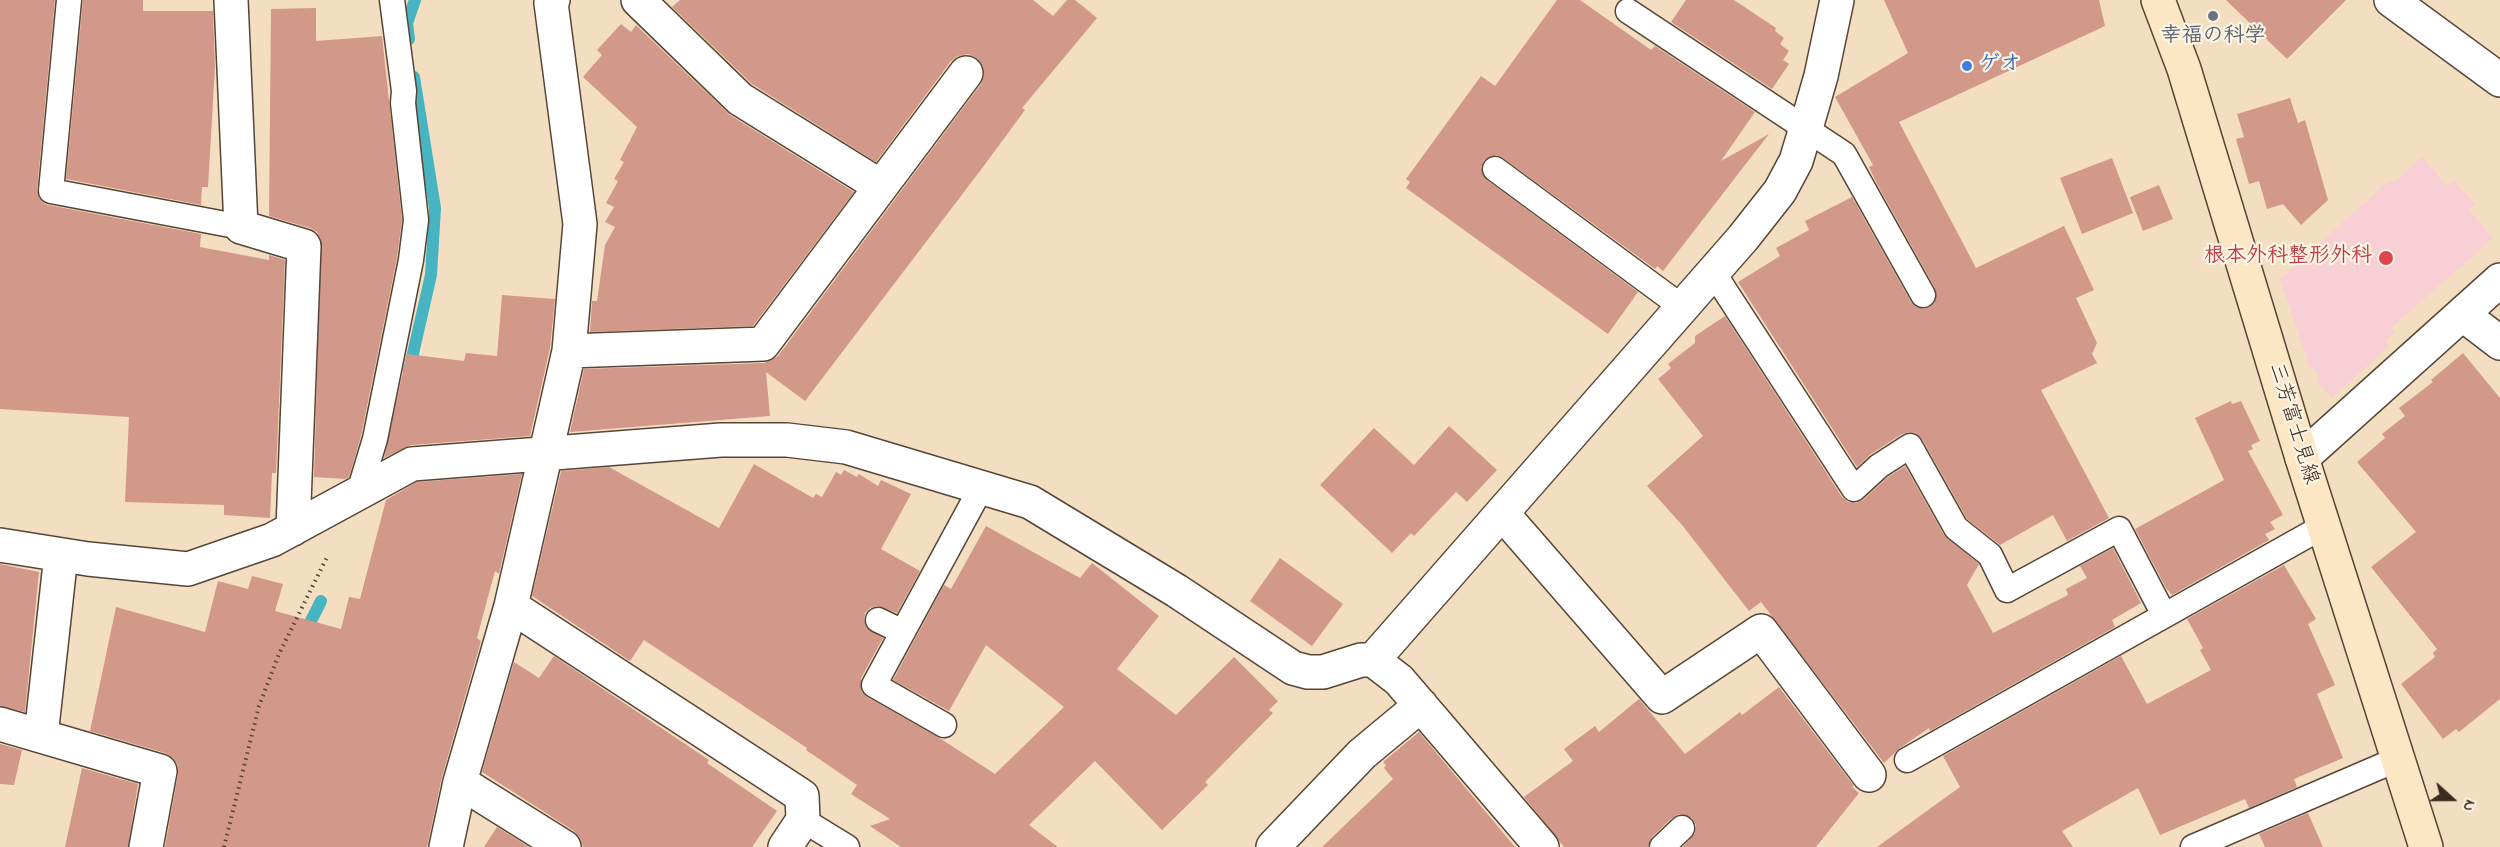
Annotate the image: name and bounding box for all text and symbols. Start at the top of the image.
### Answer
marker: 幸福の科学 [2206,9,2220,23]
place label: 幸福の科学 [2161,25,2265,51]
place label: ゲオ [1979,53,2021,79]
marker: ゲオ [1960,59,1974,73]
place label: 根本外科整形外科 [2204,245,2372,271]
marker: 根本外科整形外科 [2377,249,2395,267]
street label: 三芳富士見線 [2262,360,2322,488]
north arrow [2422,769,2482,829]
text: N [2456,796,2482,815]

